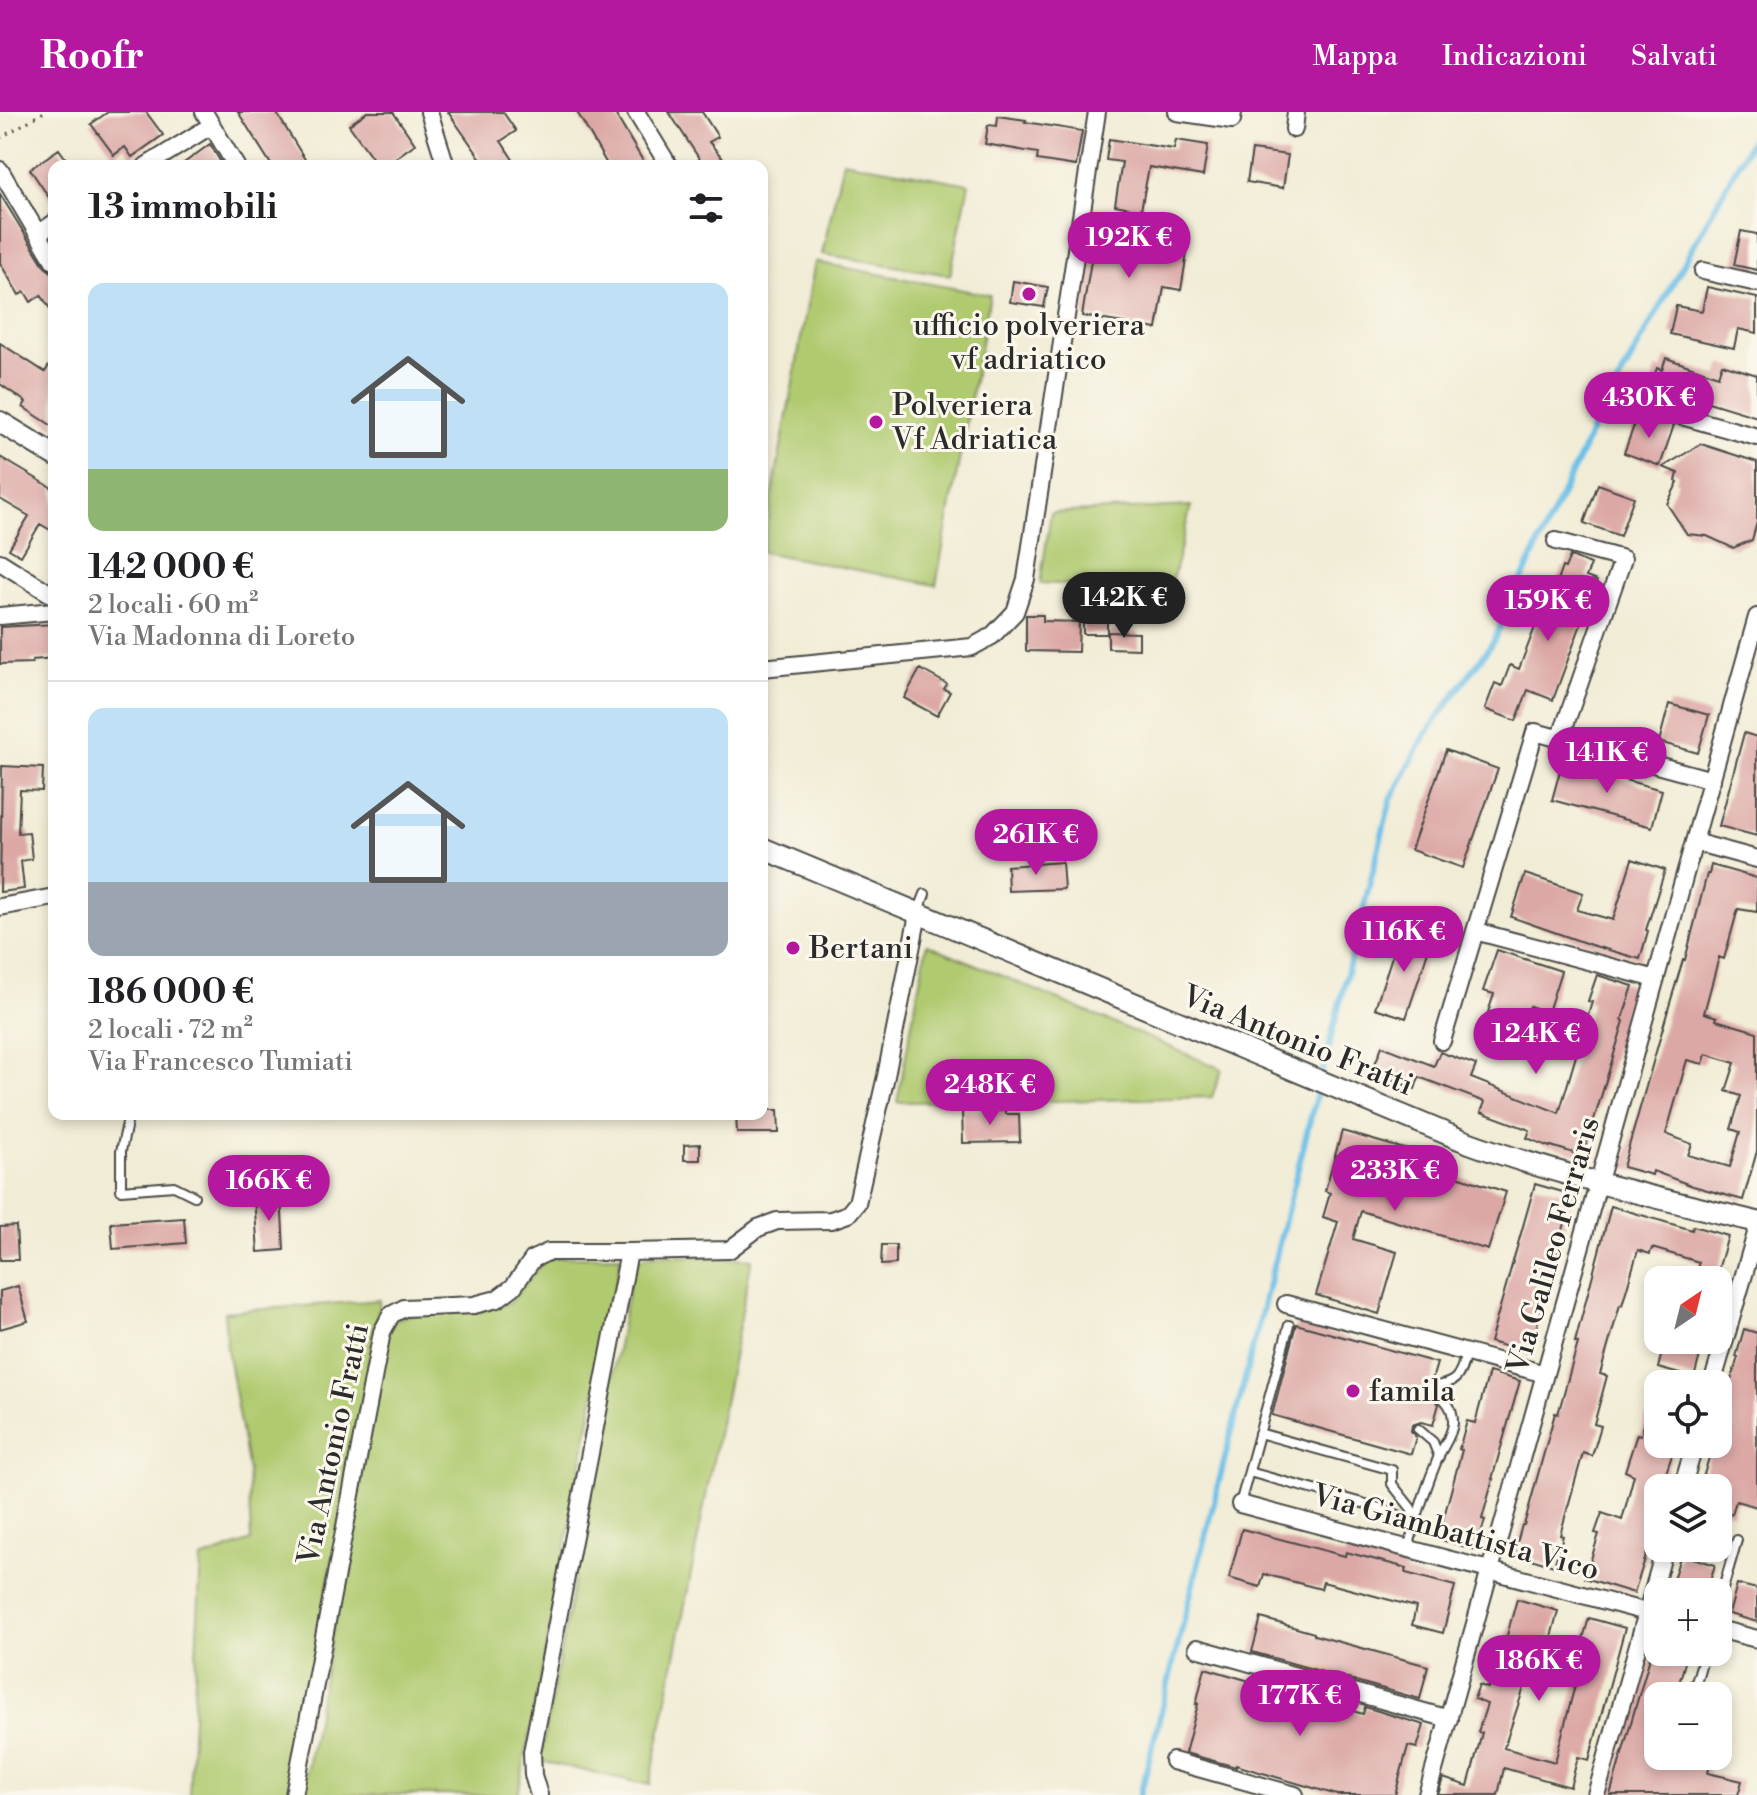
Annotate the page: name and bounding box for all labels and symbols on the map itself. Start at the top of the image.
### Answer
pin: 192K € [1064,212,1194,280]
marker: ufficio polveriera vf adriatico [1020,285,1038,303]
place label: ufficio polveriera vf adriatico [913,307,1146,379]
pin: 430K € [1584,372,1714,440]
place label: Polveriera Vf Adriatica [891,387,1058,459]
marker: Polveriera Vf Adriatica [867,413,885,431]
pin: 142K € [1059,572,1189,640]
pin: 159K € [1483,575,1613,643]
pin: 141K € [1542,727,1672,795]
pin: 261K € [971,809,1101,877]
pin: 116K € [1339,906,1469,974]
place label: Bertani [808,930,913,968]
marker: Bertani [784,939,802,957]
street label: Via Antonio Fratti [1176,977,1419,1105]
pin: 124K € [1471,1008,1601,1076]
pin: 248K € [925,1059,1055,1127]
street label: Via Galileo Ferraris [1499,1113,1609,1379]
pin: 233K € [1330,1145,1460,1213]
pin: 166K € [204,1155,334,1223]
north arrow [1644,1266,1732,1354]
street label: Via Antonio Fratti [290,1320,378,1569]
place label: famila [1369,1373,1456,1411]
marker: famila [1344,1382,1362,1400]
street label: Via Giambattista Vico [1307,1476,1603,1590]
pin: 186K € [1474,1635,1604,1703]
pin: 177K € [1235,1670,1365,1738]

